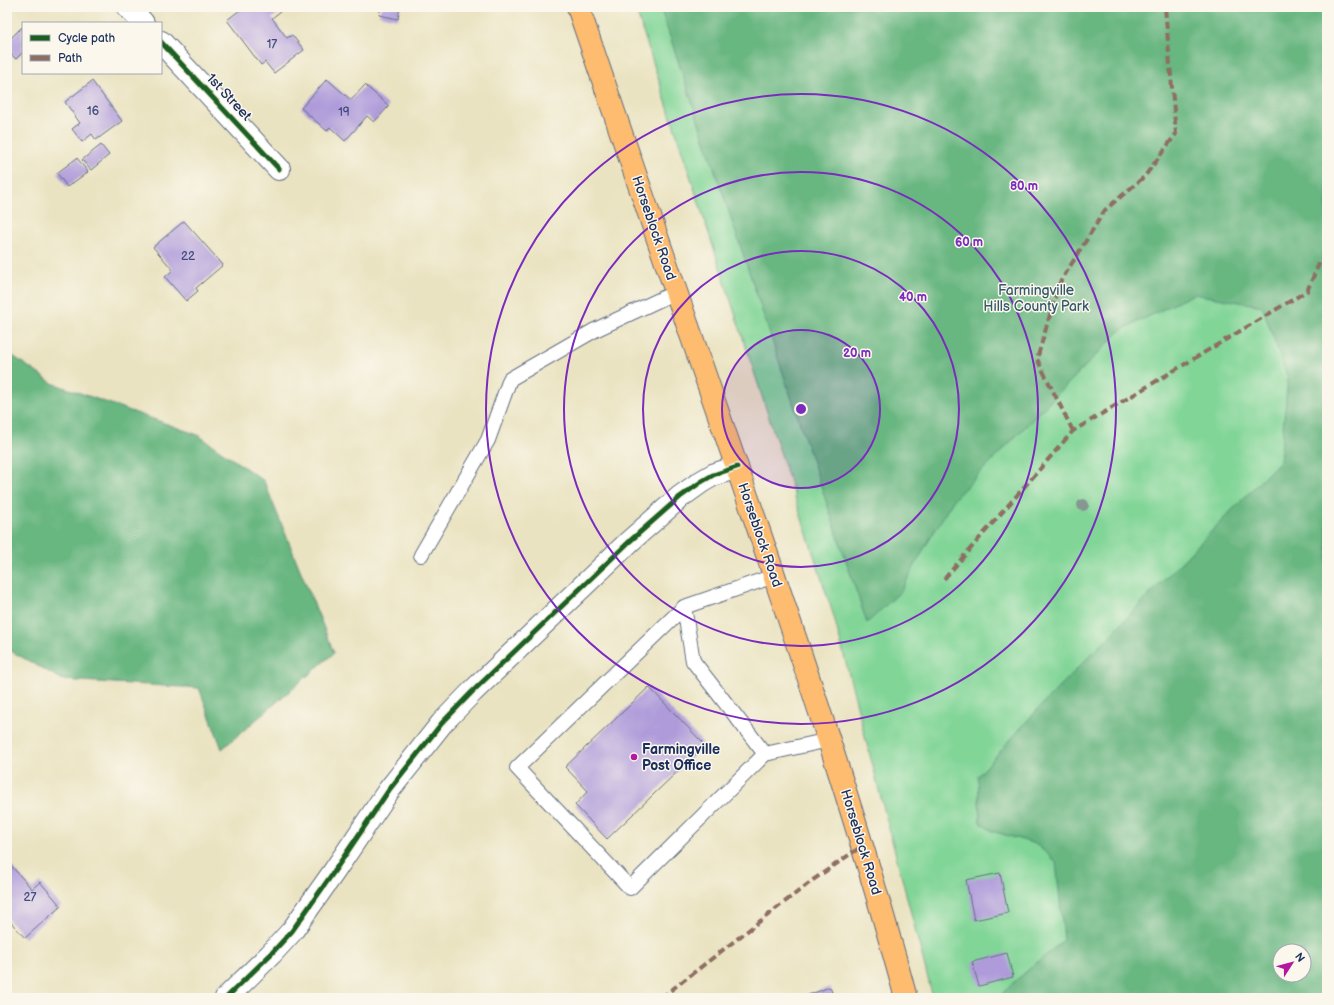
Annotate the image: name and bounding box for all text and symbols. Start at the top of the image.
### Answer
legend [22,22,162,74]
text: Cycle path [58,31,115,46]
house number: 17 [267,37,277,52]
text: Path [58,51,83,66]
street label: 1st Street [203,70,256,125]
house number: 16 [87,104,99,119]
house number: 19 [338,105,350,120]
street label: Horseblock Road [628,174,680,282]
text: 80 m [1010,179,1038,194]
text: 60 m [955,235,983,250]
house number: 22 [181,249,195,264]
park label: Farmingville Hills County Park [983,282,1089,315]
text: 40 m [899,290,927,305]
text: 20 m [843,346,871,361]
centre of rings [794,402,808,416]
street label: Horseblock Road [734,481,786,589]
place label: Farmingville Post Office [642,741,720,774]
marker: Farmingville Post Office [629,752,639,762]
street label: Horseblock Road [837,787,885,897]
house number: 27 [24,890,37,905]
north arrow [1272,943,1312,983]
text: N [1292,950,1307,965]

